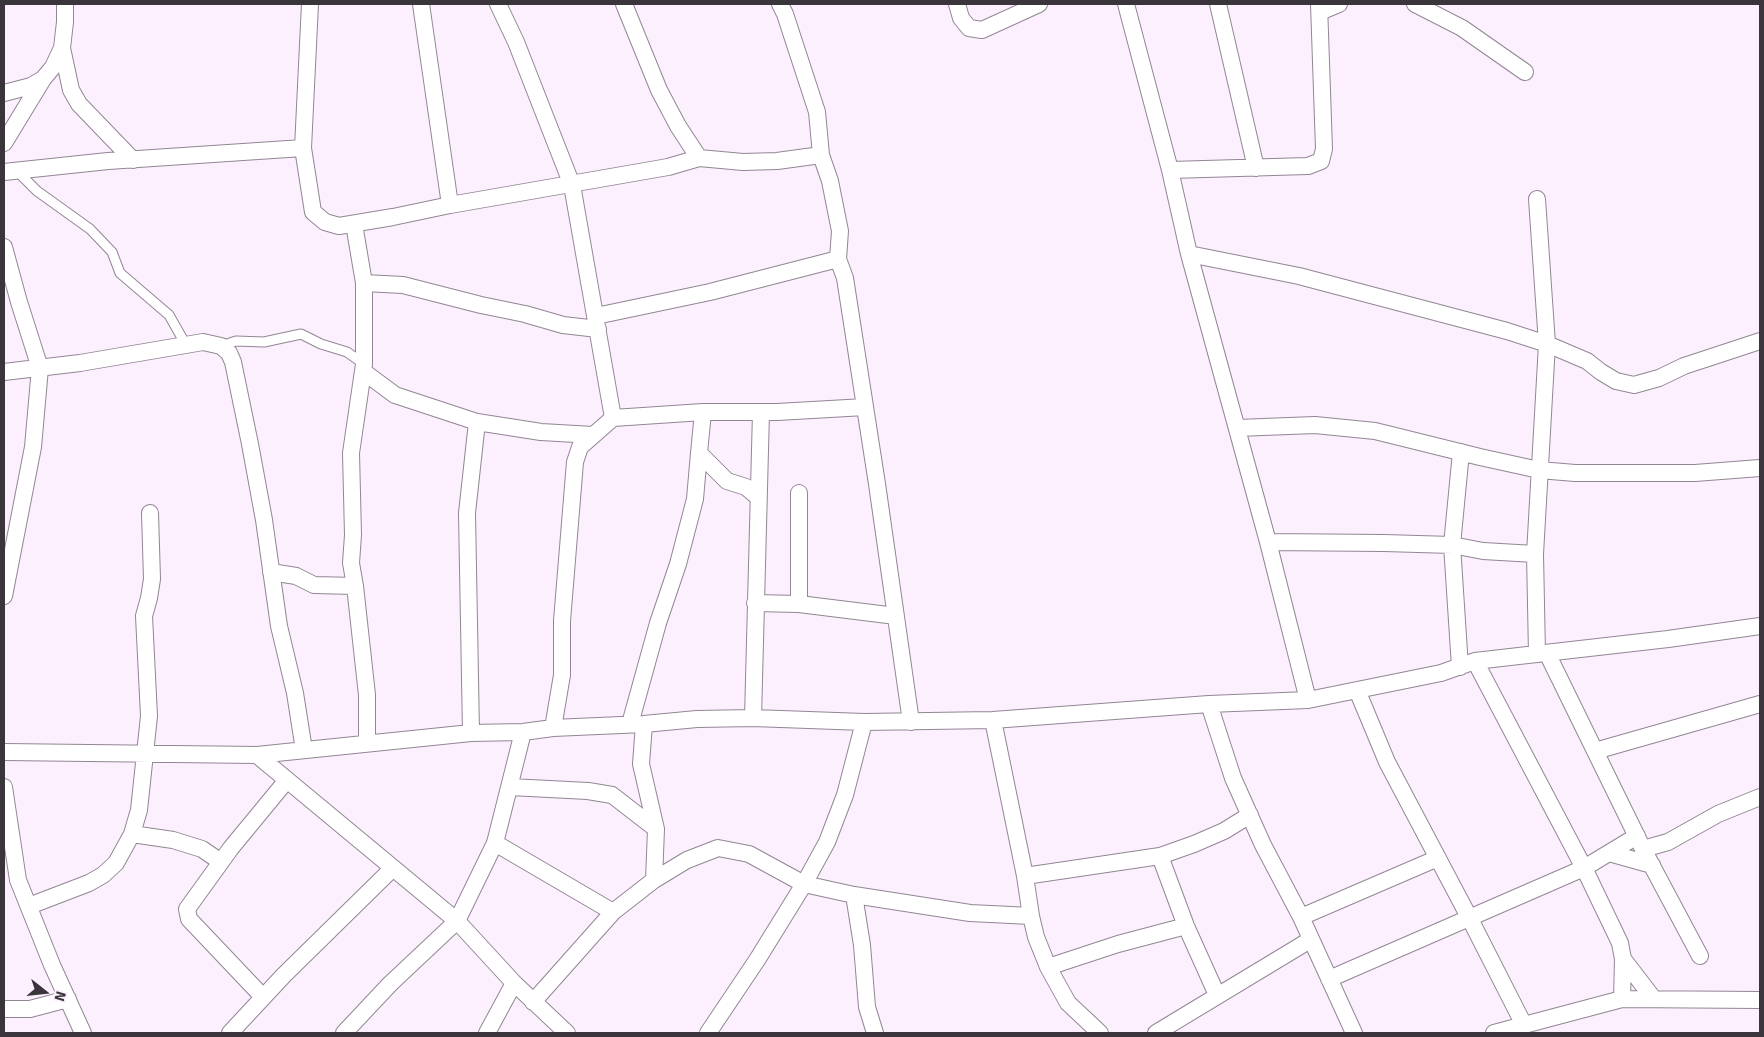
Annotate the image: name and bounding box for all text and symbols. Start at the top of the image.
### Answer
north arrow [20,967,70,1017]
text: N [50,989,69,1003]

